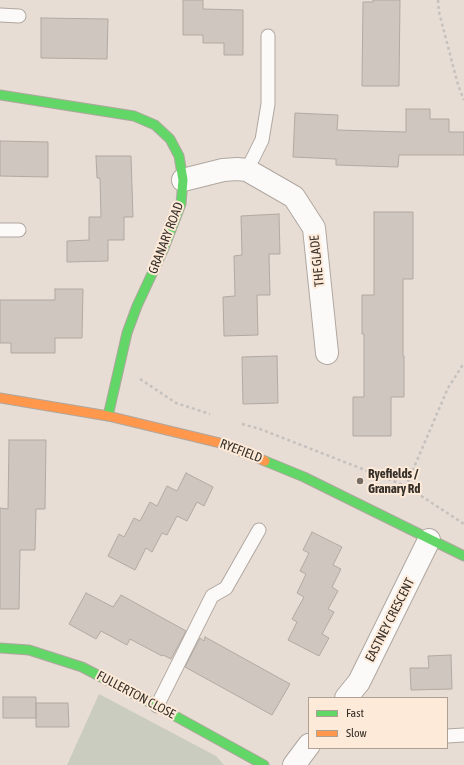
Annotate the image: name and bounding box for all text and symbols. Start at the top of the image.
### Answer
street label: GRANARY ROAD [145,200,187,276]
street label: THE GLADE [307,234,327,288]
street label: RYEFIELD [218,436,264,466]
place label: Ryefields / Granary Rd [368,466,420,497]
marker: Ryefields / Granary Rd [355,476,365,486]
street label: EASTNEY CRESCENT [362,575,418,665]
street label: FULLERTON CLOSE [94,668,178,722]
legend [308,697,448,749]
text: Fast [346,706,364,720]
text: Slow [346,726,367,740]

